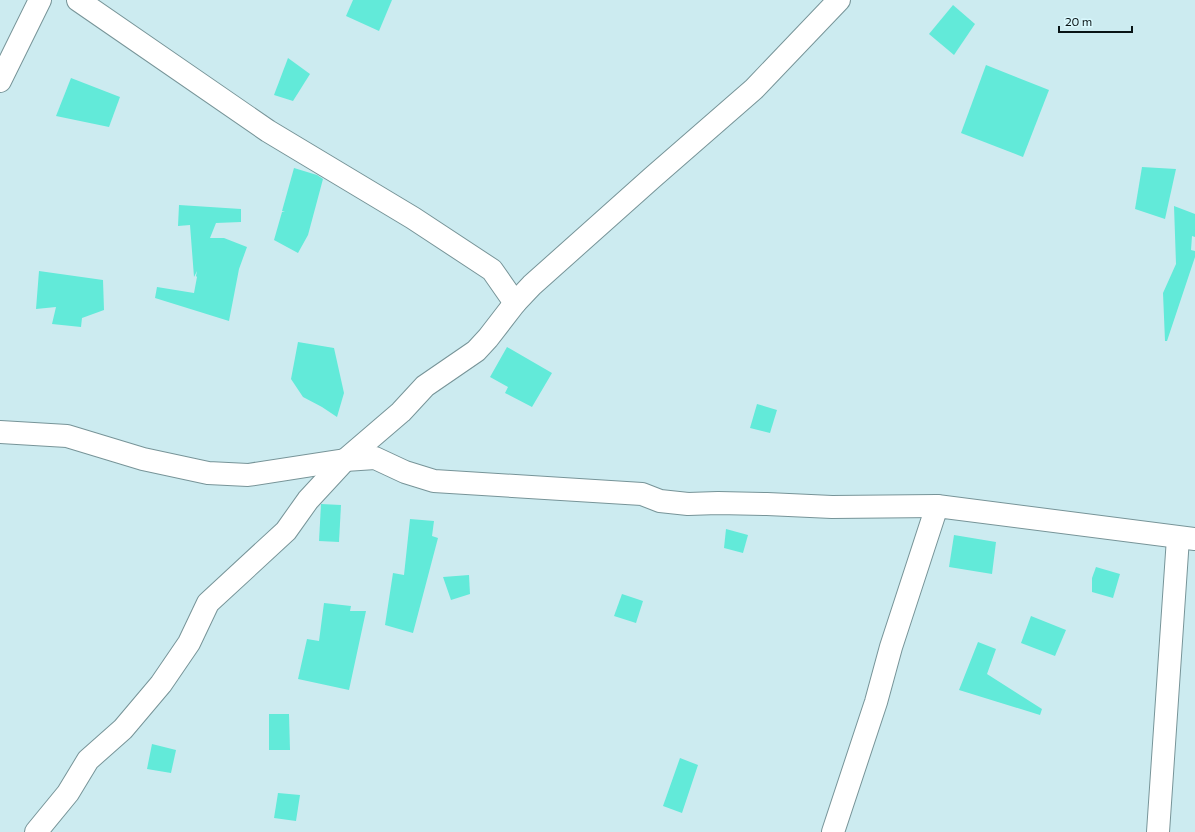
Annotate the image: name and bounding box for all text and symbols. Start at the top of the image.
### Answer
scale bar [1059,8,1132,34]
text: 20 m [1065,14,1092,28]

